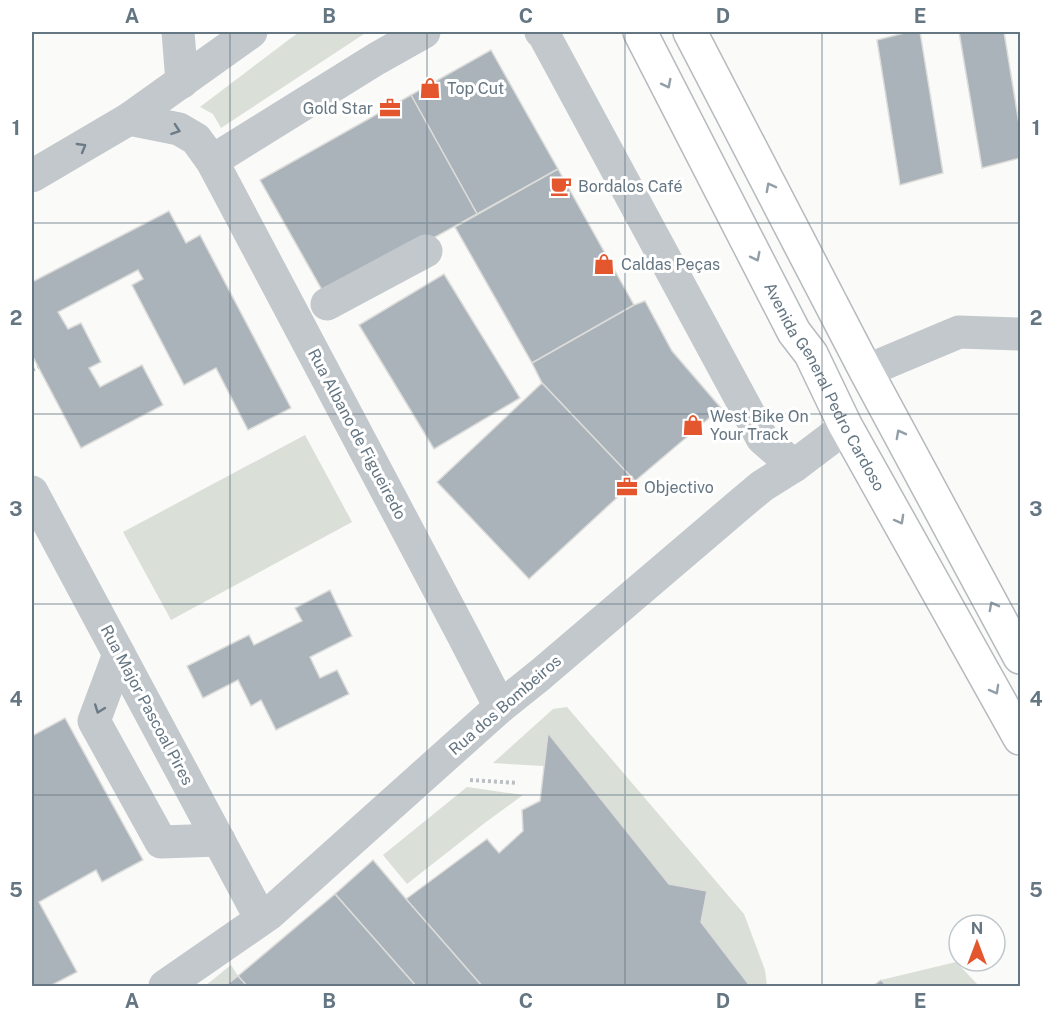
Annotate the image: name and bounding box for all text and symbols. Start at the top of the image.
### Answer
text: A [125,4,139,28]
text: B [322,4,336,28]
text: C [519,4,533,28]
text: D [716,4,730,28]
text: E [914,4,926,28]
shop icon: Top Cut [418,76,442,100]
one-way arrow [660,77,671,88]
place label: Top Cut [447,79,504,98]
office icon: Gold Star [378,96,402,120]
place label: Gold Star [303,99,373,118]
text: 1 [12,116,20,140]
text: 1 [1032,116,1040,140]
one-way arrow [170,123,181,136]
one-way arrow [76,142,86,154]
cafe icon: Bordalos Café [549,174,573,198]
place label: Bordalos Café [578,177,683,196]
one-way arrow [766,182,778,193]
one-way arrow [749,251,760,261]
shop icon: Caldas Peças [592,252,616,276]
place label: Caldas Peças [621,255,720,274]
street label: Avenida General Pedro Cardoso [761,279,889,494]
text: 2 [10,306,22,330]
text: 2 [1030,306,1042,330]
street label: Rua Albano de Figueiredo [304,345,410,523]
place label: West Bike On Your Track [710,407,809,444]
shop icon: West Bike On Your Track [681,413,705,437]
one-way arrow [896,430,907,440]
office icon: Objectivo [615,475,639,499]
place label: Objectivo [644,478,714,497]
text: 3 [9,497,23,521]
text: 3 [1029,497,1043,521]
one-way arrow [893,514,904,524]
one-way arrow [989,601,1000,612]
street label: Rua Major Pascoal Pires [97,622,197,788]
street label: Rua dos Bombeiros [445,651,565,759]
one-way arrow [988,684,999,694]
text: 4 [9,687,23,711]
text: 4 [1029,687,1043,711]
one-way arrow [93,703,106,714]
text: 5 [9,878,23,902]
text: 5 [1029,878,1043,902]
north arrow [947,913,1007,973]
text: N [971,919,983,938]
text: A [125,989,139,1013]
text: B [322,989,336,1013]
text: C [519,989,533,1013]
text: D [716,989,730,1013]
text: E [914,989,926,1013]

